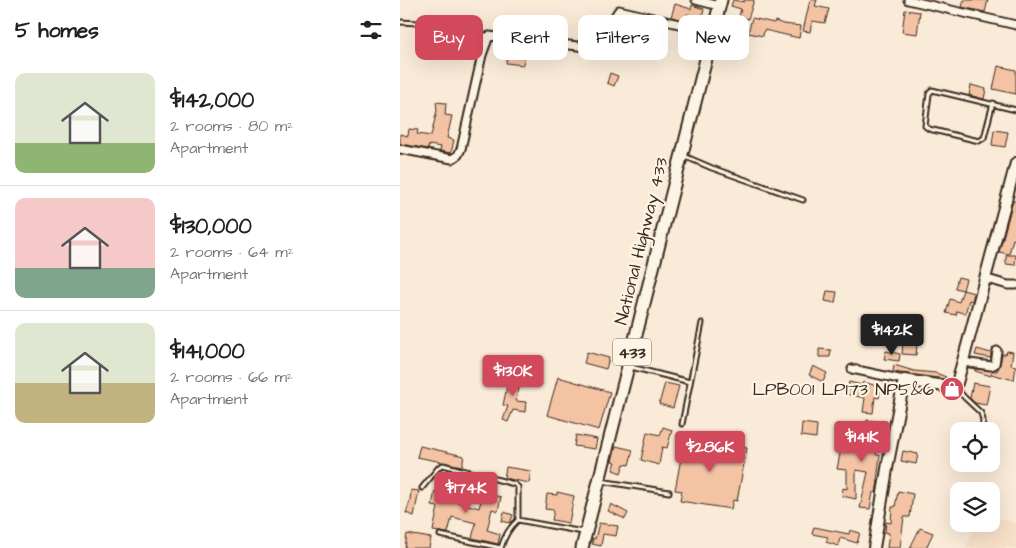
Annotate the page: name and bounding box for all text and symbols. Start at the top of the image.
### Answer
chip: Buy [415,15,483,60]
chip: Rent [493,15,568,60]
chip: Filters [578,15,668,60]
chip: New [678,15,749,60]
text: 5 homes [15,16,99,45]
icon: filters [357,16,385,44]
text: $142,000 [170,86,254,115]
icon: home [55,93,115,153]
text: 2 rooms · 80 m² [170,115,293,137]
text: Apartment [170,137,248,159]
street label: National Highway 433 [609,155,675,328]
text: $130,000 [170,212,252,241]
icon: home [55,218,115,278]
text: 2 rooms · 64 m² [170,241,294,263]
text: Apartment [170,263,248,285]
pin: $142K [857,314,927,356]
text: $142K [872,319,912,341]
text: $141,000 [170,337,245,366]
road number: 433 [613,338,651,366]
icon: home [55,343,115,403]
pin: $130K [478,354,548,397]
text: $130K [494,360,532,382]
text: 2 rooms · 66 m² [170,366,293,388]
shop icon: LPB001 LP173 NP5&6 [939,376,965,402]
place label: LPB001 LP173 NP5&6 [753,377,934,402]
text: Apartment [170,388,248,410]
pin: $141K [827,420,897,463]
map controls [950,422,1000,532]
button: locate [950,422,1000,472]
text: $141K [845,426,879,448]
pin: $286K [675,430,745,473]
text: $286K [686,436,734,458]
pin: $174K [431,472,501,514]
text: $174K [445,477,487,499]
button: layers [950,482,1000,532]

